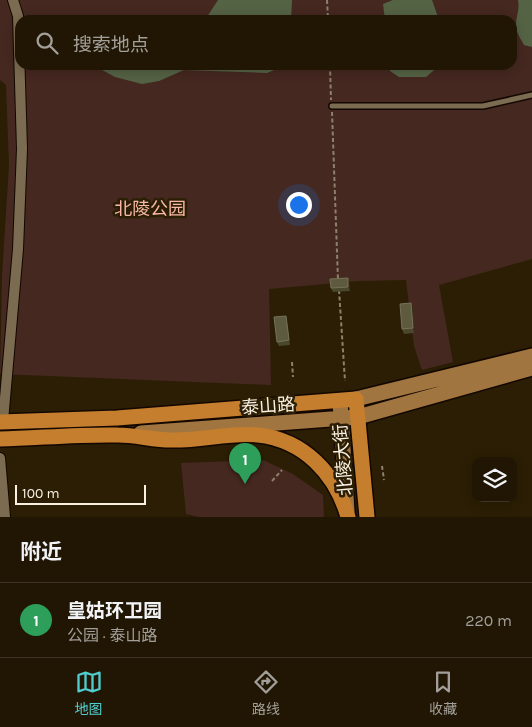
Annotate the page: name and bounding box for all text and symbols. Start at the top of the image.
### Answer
search box [15,15,517,70]
icon: search [33,29,61,57]
text: 搜索地点 [73,34,149,56]
your location [286,192,312,218]
park label: 北陵公园 [114,198,186,220]
street label: 泰山路 [240,393,296,419]
street label: 北陵大街 [329,423,357,497]
pin: 1 [229,443,261,484]
map controls [472,457,517,502]
button: layers [472,457,517,502]
scale bar [15,482,146,505]
text: 100 m [22,485,60,502]
text: 附近 [20,540,62,564]
text: 皇姑环卫园 [67,600,162,622]
text: 1 [33,611,39,630]
text: 220 m [465,611,512,630]
text: 公园 · 泰山路 [67,626,157,645]
tab: 地图 [75,668,103,718]
tab: 路线 [252,668,280,718]
tab: 收藏 [429,668,457,718]

